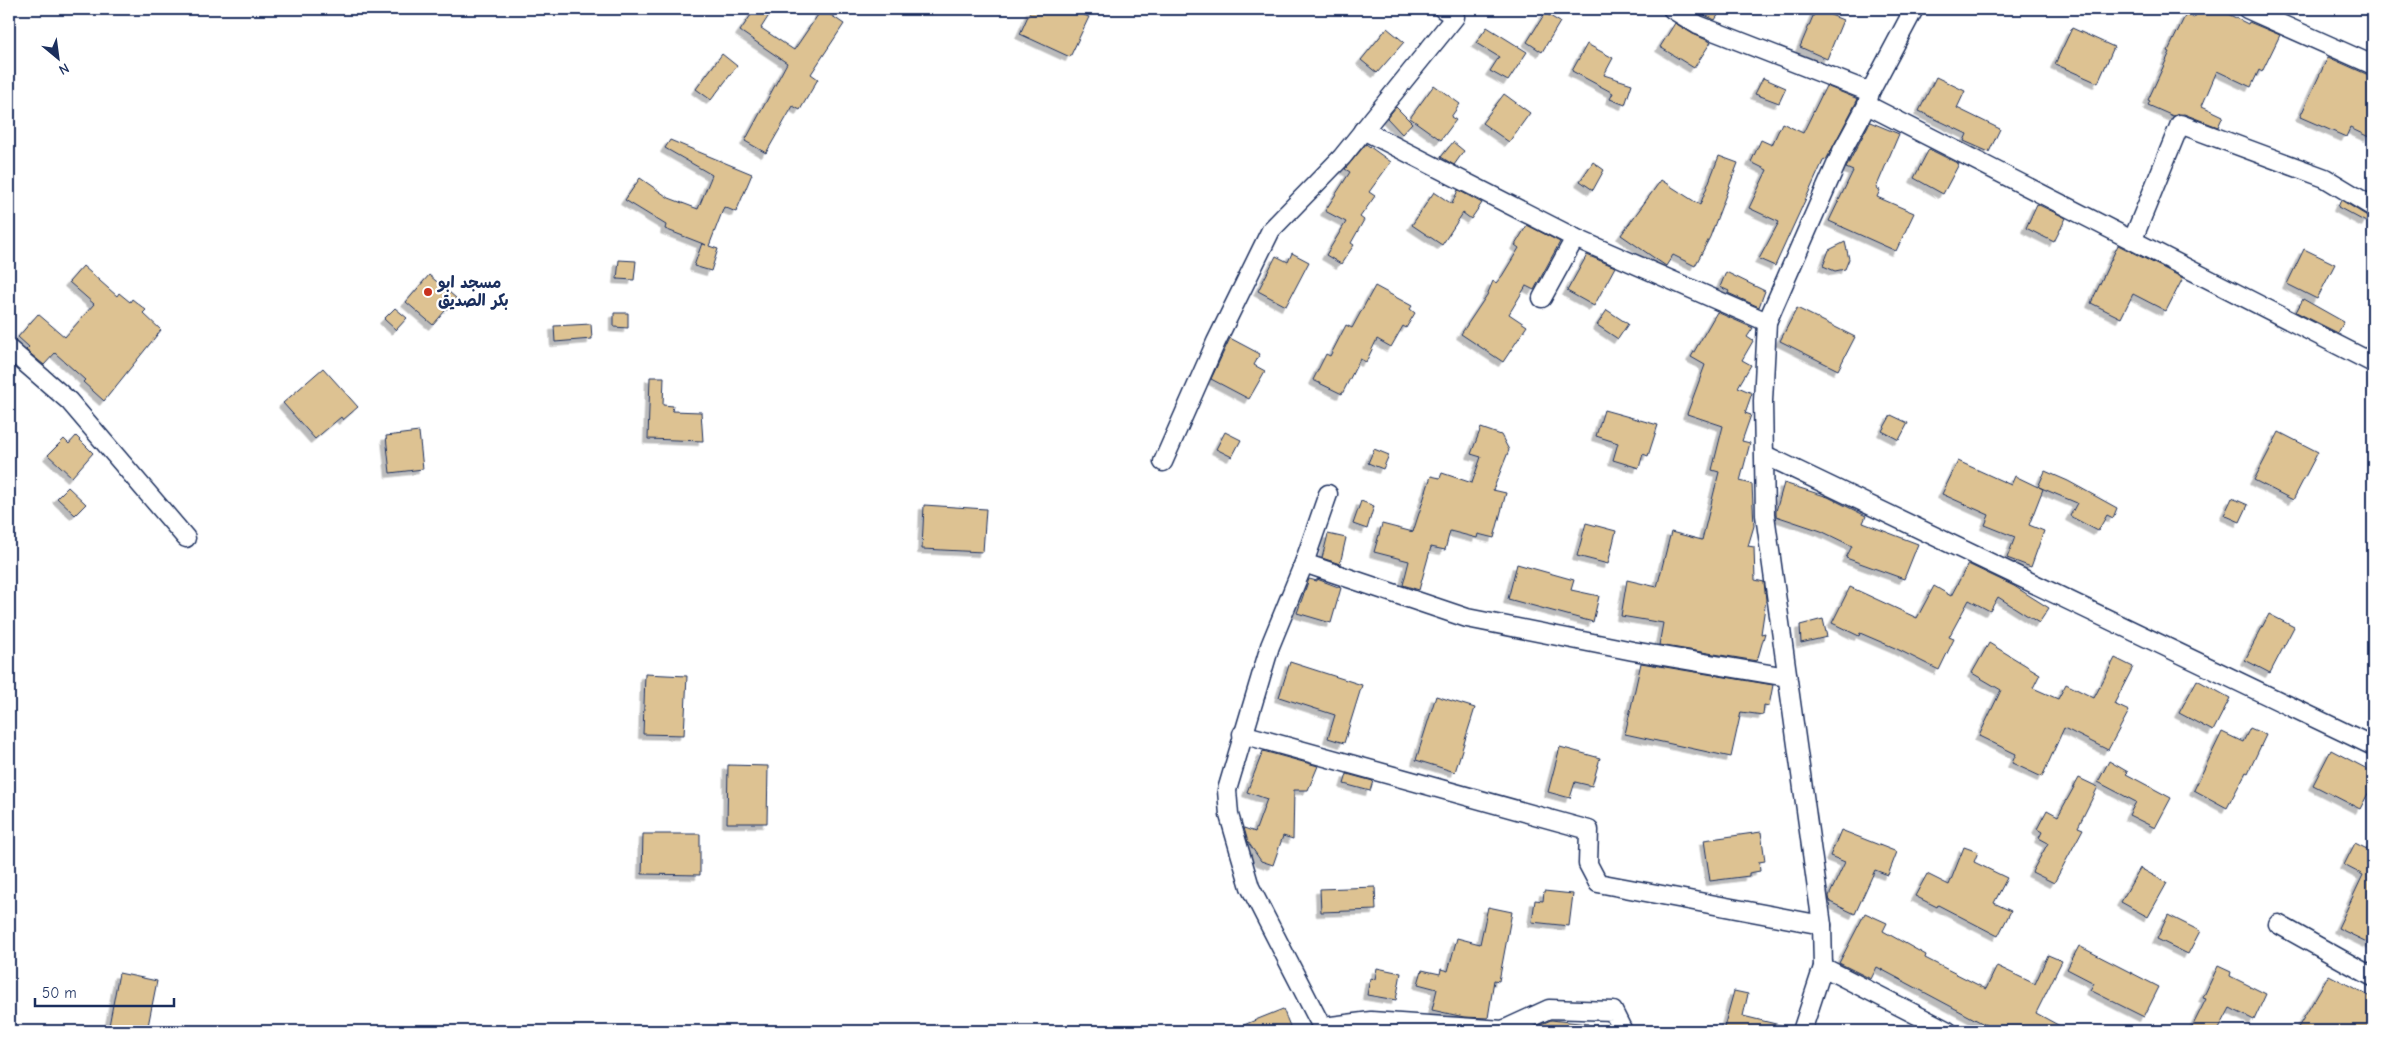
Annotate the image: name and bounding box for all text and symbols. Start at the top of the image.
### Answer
north arrow [32,32,82,82]
text: N [56,59,72,79]
place label: مسجد ابو بكر الصديق [437,274,509,310]
marker: مسجد ابو بكر الصديق [422,286,434,298]
scale bar [35,975,174,1007]
text: 50 m [42,984,77,1002]

